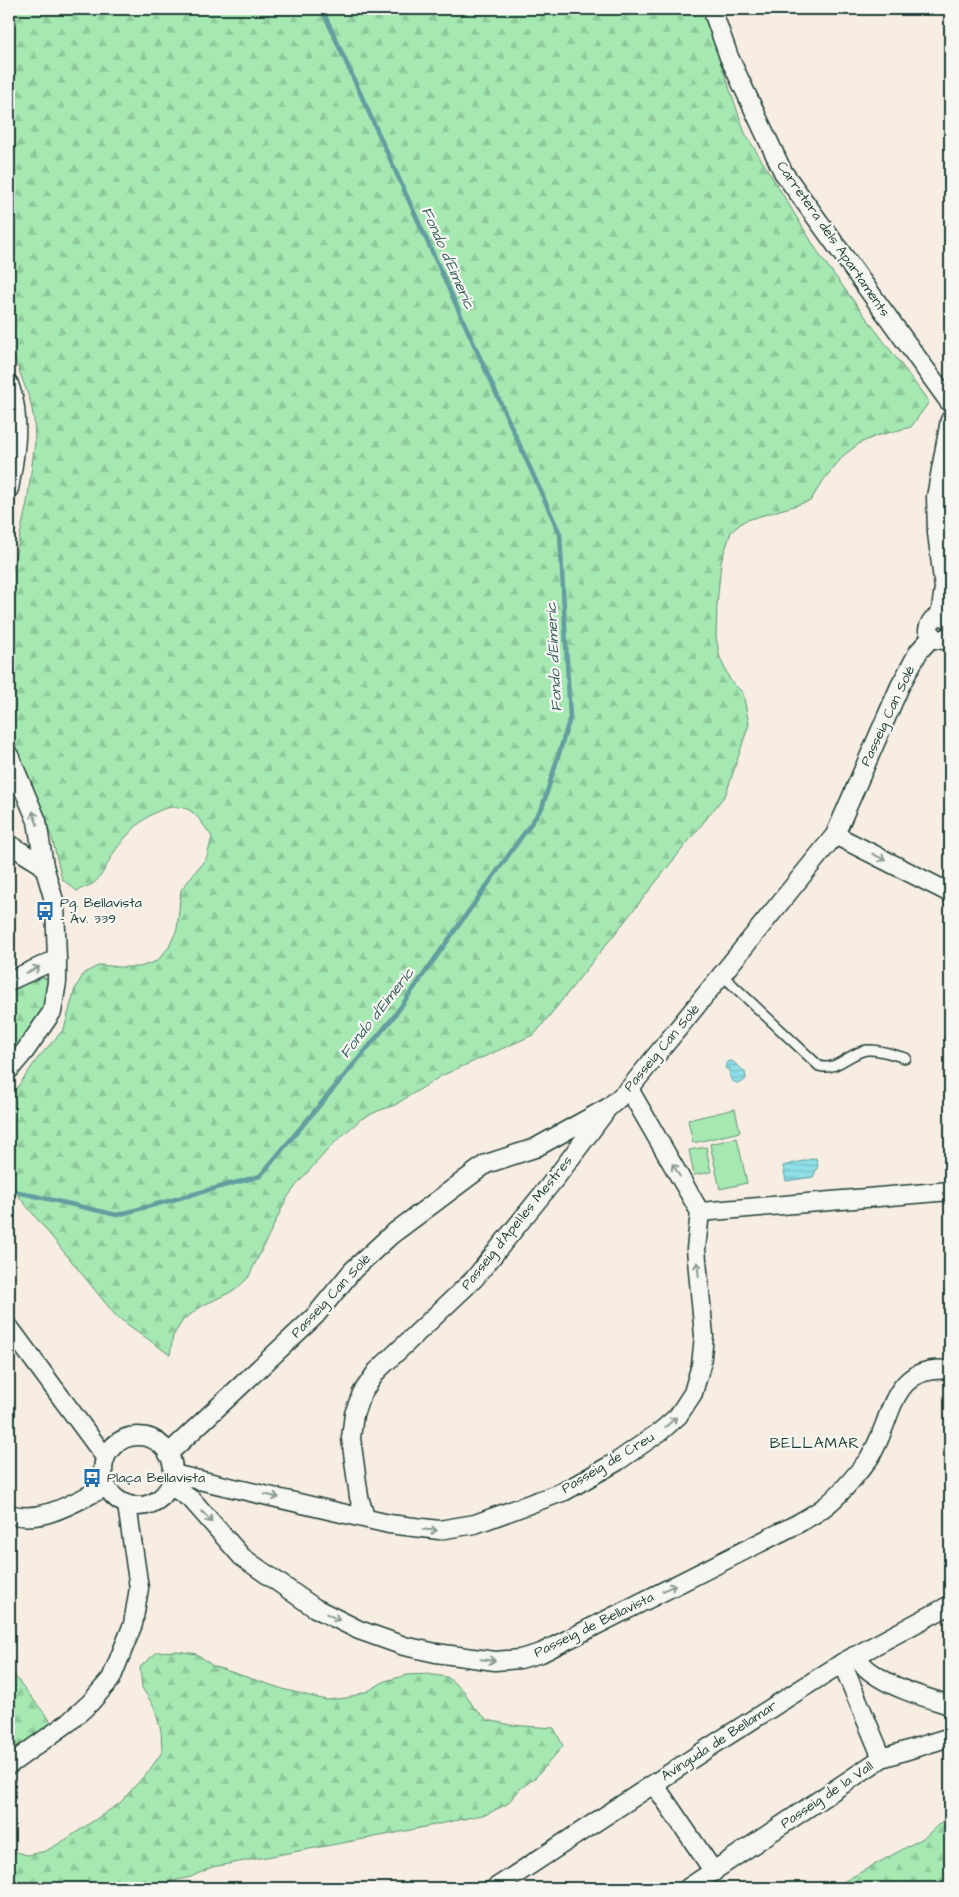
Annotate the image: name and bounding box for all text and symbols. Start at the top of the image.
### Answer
street label: Carretera dels Apartaments [771,157,895,321]
water label: Fondo d'Eimeric [416,204,480,313]
water label: Fondo d'Eimeric [541,601,567,712]
street label: Passeig Can Solé [856,662,920,770]
one-way arrow [30,810,40,826]
one-way arrow [871,853,886,862]
place label: Pg. Bellavista - Av. 339 [60,893,142,929]
bus stop icon: Pg. Bellavista - Av. 339 [34,900,56,922]
water label: Fondo d'Eimeric [335,963,419,1063]
one-way arrow [25,965,40,975]
street label: Passeig Can Solé [619,1000,705,1096]
street label: Passeig d'Apel·les Mestres [457,1152,577,1294]
one-way arrow [670,1164,680,1178]
street label: Passeig Can Solé [287,1249,376,1343]
one-way arrow [693,1261,703,1277]
one-way arrow [664,1416,677,1428]
street label: Passeig de Creu [558,1427,658,1499]
district label: BELLAMAR [770,1433,860,1454]
bus stop icon: Plaça Bellavista [81,1467,103,1489]
place label: Plaça Bellavista [107,1468,205,1488]
one-way arrow [263,1492,279,1501]
one-way arrow [201,1510,213,1523]
one-way arrow [422,1525,438,1534]
one-way arrow [662,1583,677,1593]
street label: Passeig de Bellavista [531,1587,657,1663]
one-way arrow [325,1613,340,1622]
one-way arrow [480,1655,496,1665]
street label: Avinguda de Bellamar [657,1696,781,1786]
street label: Passeig de la Vall [777,1756,877,1834]

